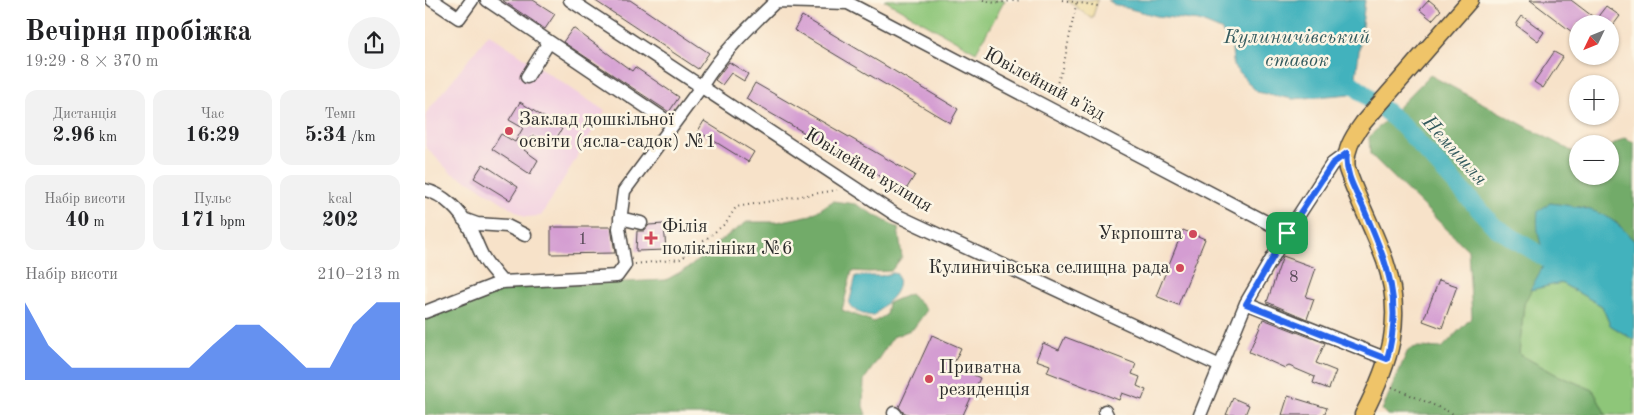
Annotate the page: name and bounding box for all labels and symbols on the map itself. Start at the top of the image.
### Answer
north arrow [1569,15,1619,65]
water label: Кулиничівський ставок [1223,28,1370,71]
street label: Ювілейний в'їзд [980,45,1108,125]
place label: Заклад дошкільної освіти (ясла-садок) №1 [519,111,716,152]
water label: Немишля [1417,111,1490,190]
marker: Заклад дошкільної освіти (ясла-садок) №1 [503,125,515,137]
street label: Ювілейна вулиця [801,125,935,217]
pin [1266,212,1308,254]
place label: Філія поліклініки №6 [662,218,793,259]
place label: Укрпошта [1098,225,1184,244]
marker: Укрпошта [1187,228,1199,240]
marker: Філія поліклініки №6 [644,231,658,245]
house number: 1 [578,232,588,248]
place label: Кулиничівська селищна рада [928,259,1171,278]
marker: Кулиничівська селищна рада [1174,262,1186,274]
house number: 8 [1289,270,1299,286]
place label: Приватна резиденція [939,359,1030,400]
marker: Приватна резиденція [923,373,935,385]

